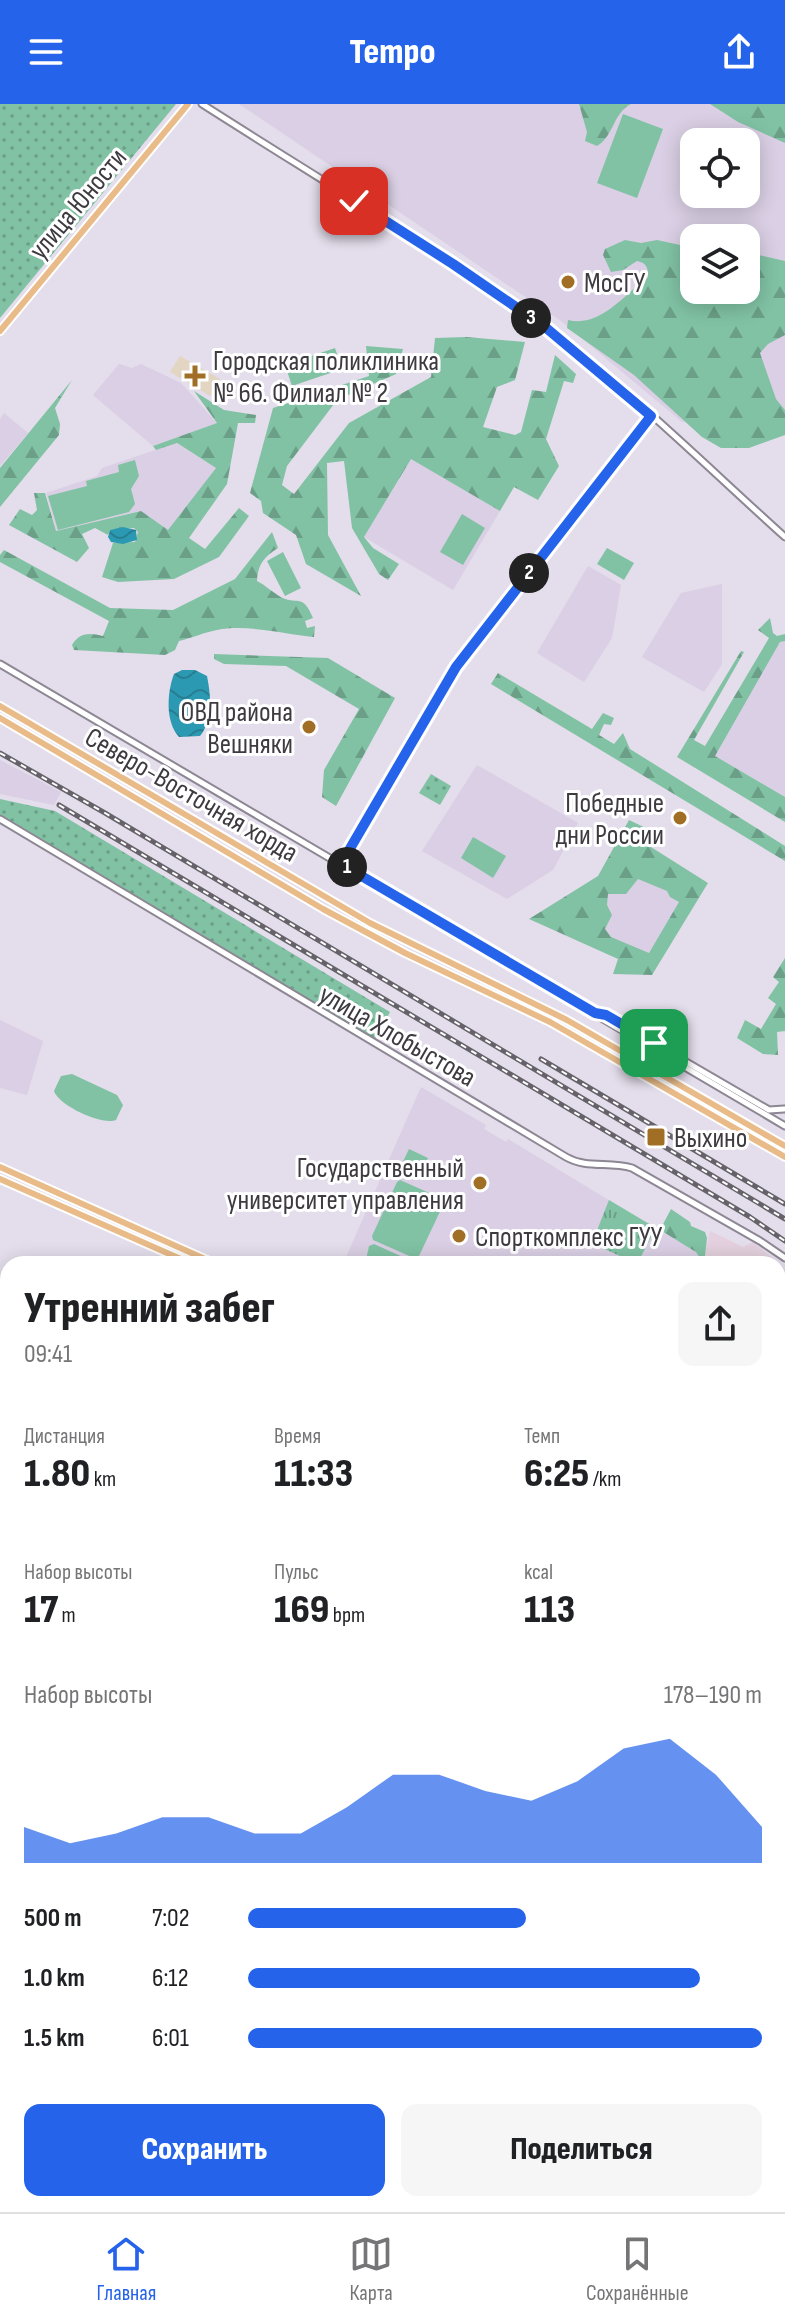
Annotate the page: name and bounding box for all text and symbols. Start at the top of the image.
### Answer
icon: menu [24,30,68,74]
icon: share [717,30,761,74]
text: Tempo [349,31,436,74]
map controls [680,128,760,304]
button: locate [680,128,760,208]
street label: улица Юности [22,142,134,266]
pin [320,167,388,235]
icon: check [332,179,376,223]
button: layers [680,224,760,304]
place label: МосГУ [584,267,646,300]
marker: МосГУ [559,273,577,291]
pin: 3 [511,298,551,338]
text: 3 [526,304,536,331]
place label: Городская поликлиника № 66. Филиал № 2 [213,345,439,410]
marker: Городская поликлиника № 66. Филиал № 2 [184,365,206,387]
pin: 2 [509,553,549,593]
text: 2 [524,559,534,586]
place label: ОВД района Вешняки [181,696,293,761]
marker: ОВД района Вешняки [300,718,318,736]
street label: Северо-Восточная хорда [79,721,304,870]
place label: Победные дни России [556,787,664,852]
marker: Победные дни России [671,809,689,827]
pin: 1 [327,847,367,887]
text: 1 [343,853,351,880]
street label: улица Хлобыстова [313,978,481,1094]
pin [620,1009,688,1077]
icon: arrive [632,1021,676,1065]
place label: Выхино [674,1122,747,1155]
marker: Выхино [645,1126,667,1148]
place label: Государственный университет управления [227,1152,464,1217]
marker: Государственный университет управления [471,1174,489,1192]
place label: Спорткомплекс ГУУ [475,1221,663,1254]
marker: Спорткомплекс ГУУ [450,1227,468,1245]
text: Утренний забег [24,1282,275,1335]
button: share [678,1282,762,1366]
text: 09:41 [24,1339,72,1370]
text: Дистанция [24,1423,105,1450]
text: Время [274,1423,321,1450]
text: Темп [524,1423,560,1450]
text: 1.80 [24,1450,90,1498]
text: 11:33 [274,1450,353,1498]
text: 6:25 [524,1450,589,1498]
text: km [90,1466,116,1493]
text: /km [589,1466,621,1493]
text: Набор высоты [24,1559,133,1586]
text: Пульс [274,1559,319,1586]
text: kcal [524,1559,553,1586]
text: 17 [24,1586,58,1634]
text: 169 [274,1586,329,1634]
text: 113 [524,1586,575,1634]
text: m [58,1602,76,1629]
text: bpm [329,1602,365,1629]
text: Набор высоты [24,1680,152,1711]
text: 178–190 m [664,1680,762,1711]
text: 500 m [24,1903,81,1934]
text: 7:02 [152,1903,189,1934]
text: 1.0 km [24,1963,85,1994]
text: 6:12 [152,1963,188,1994]
text: 1.5 km [24,2023,84,2054]
text: 6:01 [152,2023,189,2054]
button: Сохранить [24,2104,385,2196]
button: Поделиться [401,2104,762,2196]
tab: Главная [96,2232,156,2307]
tab: Карта [349,2232,393,2307]
tab: Сохранённые [586,2232,689,2307]

